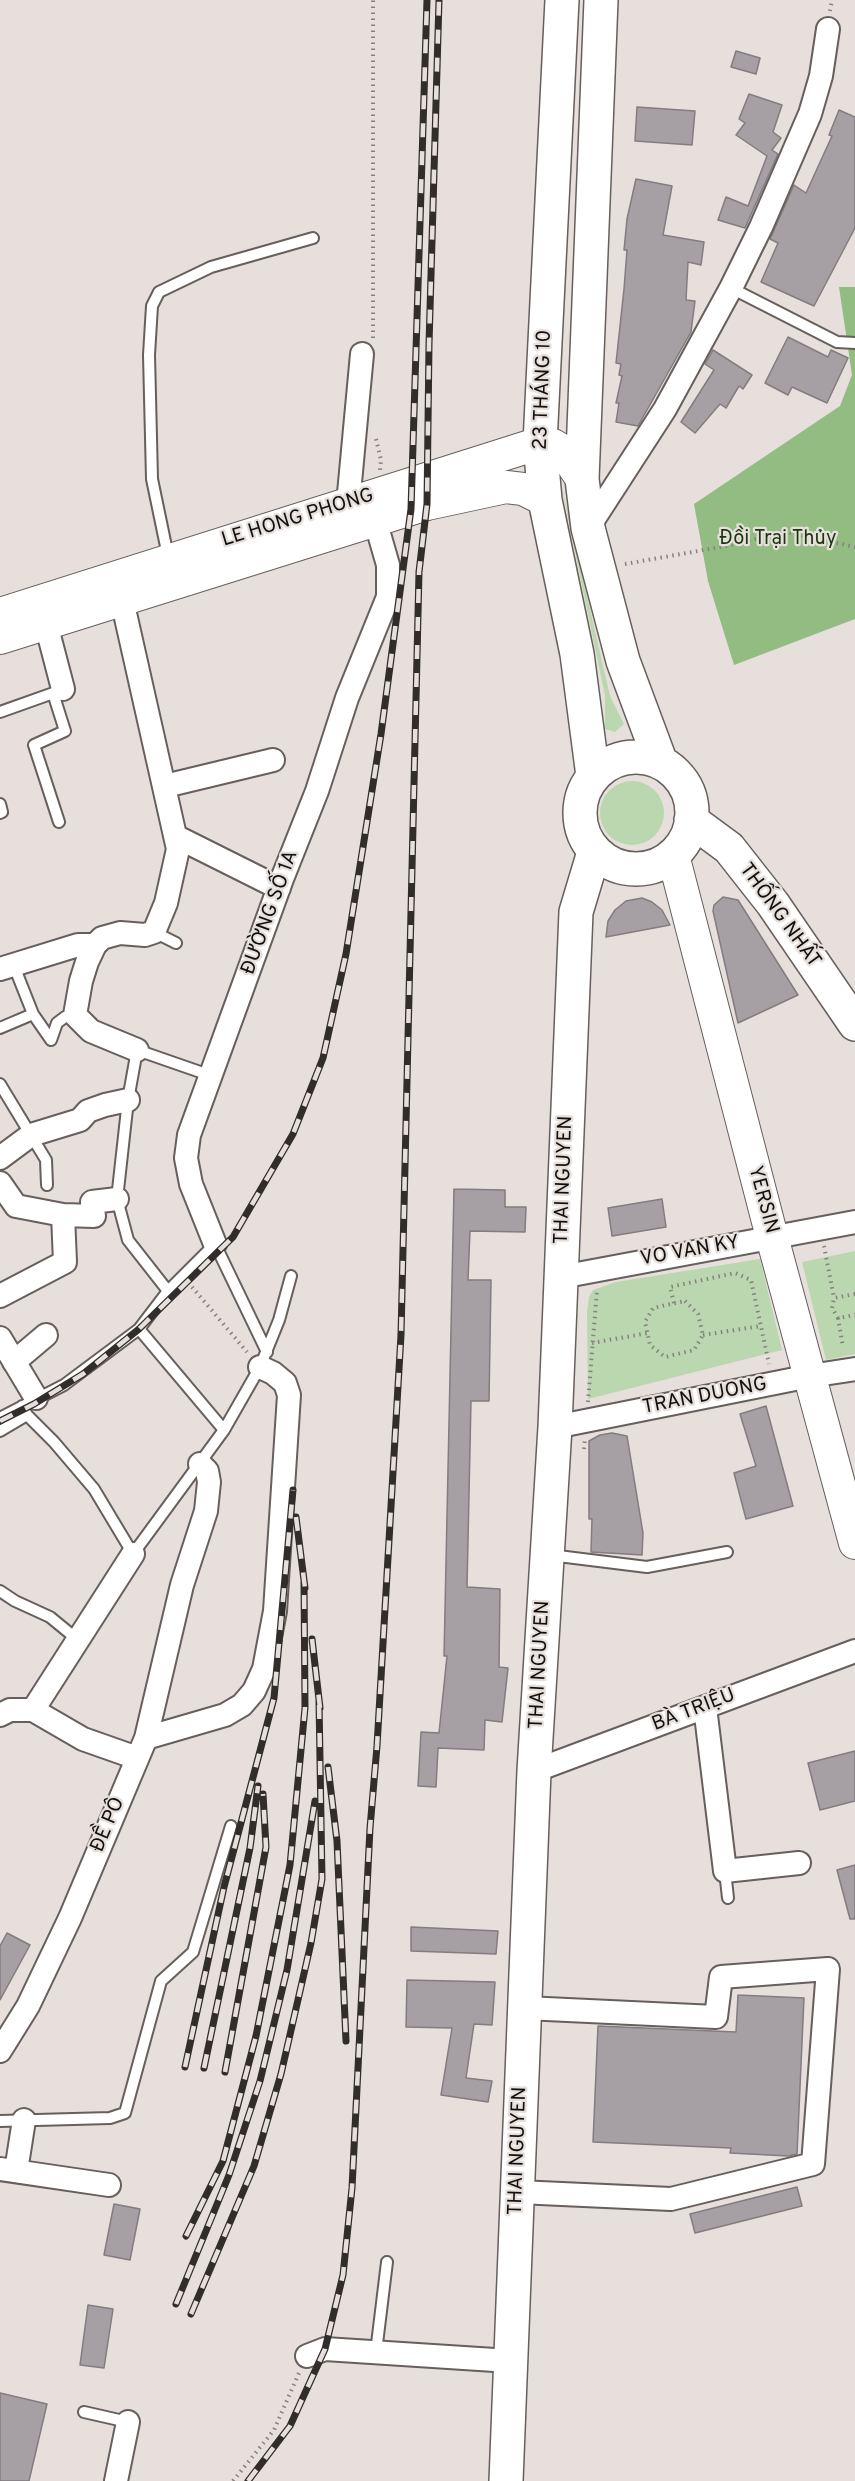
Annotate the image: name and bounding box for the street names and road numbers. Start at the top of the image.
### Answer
street label: 23 THÁNG 10 [530,329,558,451]
street label: LE HONG PHONG [219,484,377,554]
street label: ĐƯỜNG SỐ 1A [237,848,305,978]
street label: THỐNG NHẤT [733,859,825,973]
street label: THAI NGUYEN [551,1115,579,1245]
street label: YERSIN [741,1164,783,1236]
street label: VO VAN KY [639,1231,741,1273]
street label: TRAN DUONG [641,1373,769,1421]
street label: THAI NGUYEN [526,1600,556,1730]
street label: BÀ TRIỆU [649,1684,739,1738]
street label: ĐỀ PÔ [87,1794,131,1856]
street label: THAI NGUYEN [505,2086,533,2216]

